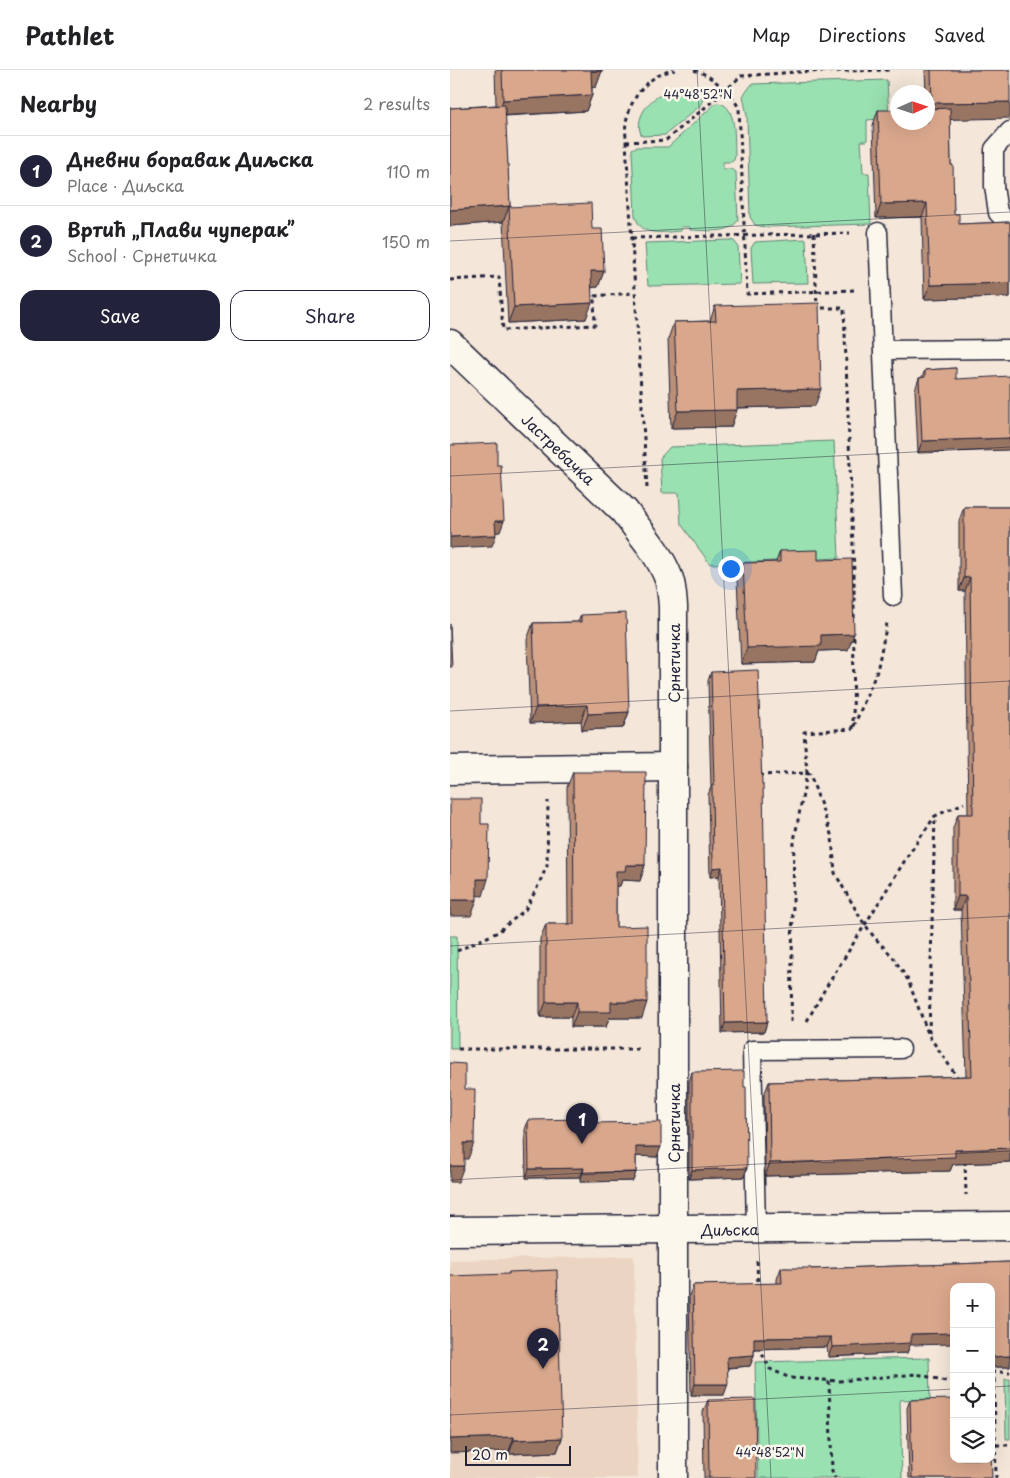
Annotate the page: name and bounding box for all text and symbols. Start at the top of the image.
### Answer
text: Pathlet [25,17,115,53]
text: Map [752,21,790,48]
text: Directions [818,21,906,48]
text: Saved [934,21,985,48]
text: 44°48'52"N [664,85,732,103]
north arrow [890,85,935,130]
text: Nearby [20,87,97,119]
text: 2 results [363,91,430,115]
text: Дневни боравак Диљска [67,145,314,173]
text: 1 [32,159,40,183]
text: 110 m [387,159,430,183]
text: Place · Диљска [67,173,184,197]
text: Вртић „Плави чуперак” [67,215,295,243]
text: 2 [30,229,42,253]
text: 150 m [382,229,430,253]
text: School · Срнетичка [67,243,217,267]
button: Save [20,290,220,341]
button: Share [230,290,430,341]
street label: Јастребачка [517,407,601,490]
your location [718,556,744,582]
street label: Срнетичка [662,623,685,703]
street label: Срнетичка [662,1083,685,1163]
pin: 1 [566,1103,598,1144]
street label: Диљска [700,1217,759,1240]
map controls [950,1283,995,1463]
button: + [950,1283,995,1328]
pin: 2 [527,1328,559,1369]
button: − [950,1328,995,1373]
button: locate [950,1373,995,1418]
button: layers [950,1418,995,1463]
scale bar [465,1443,571,1466]
text: 44°48'52"N [736,1443,804,1461]
text: 20 m [472,1444,508,1465]

